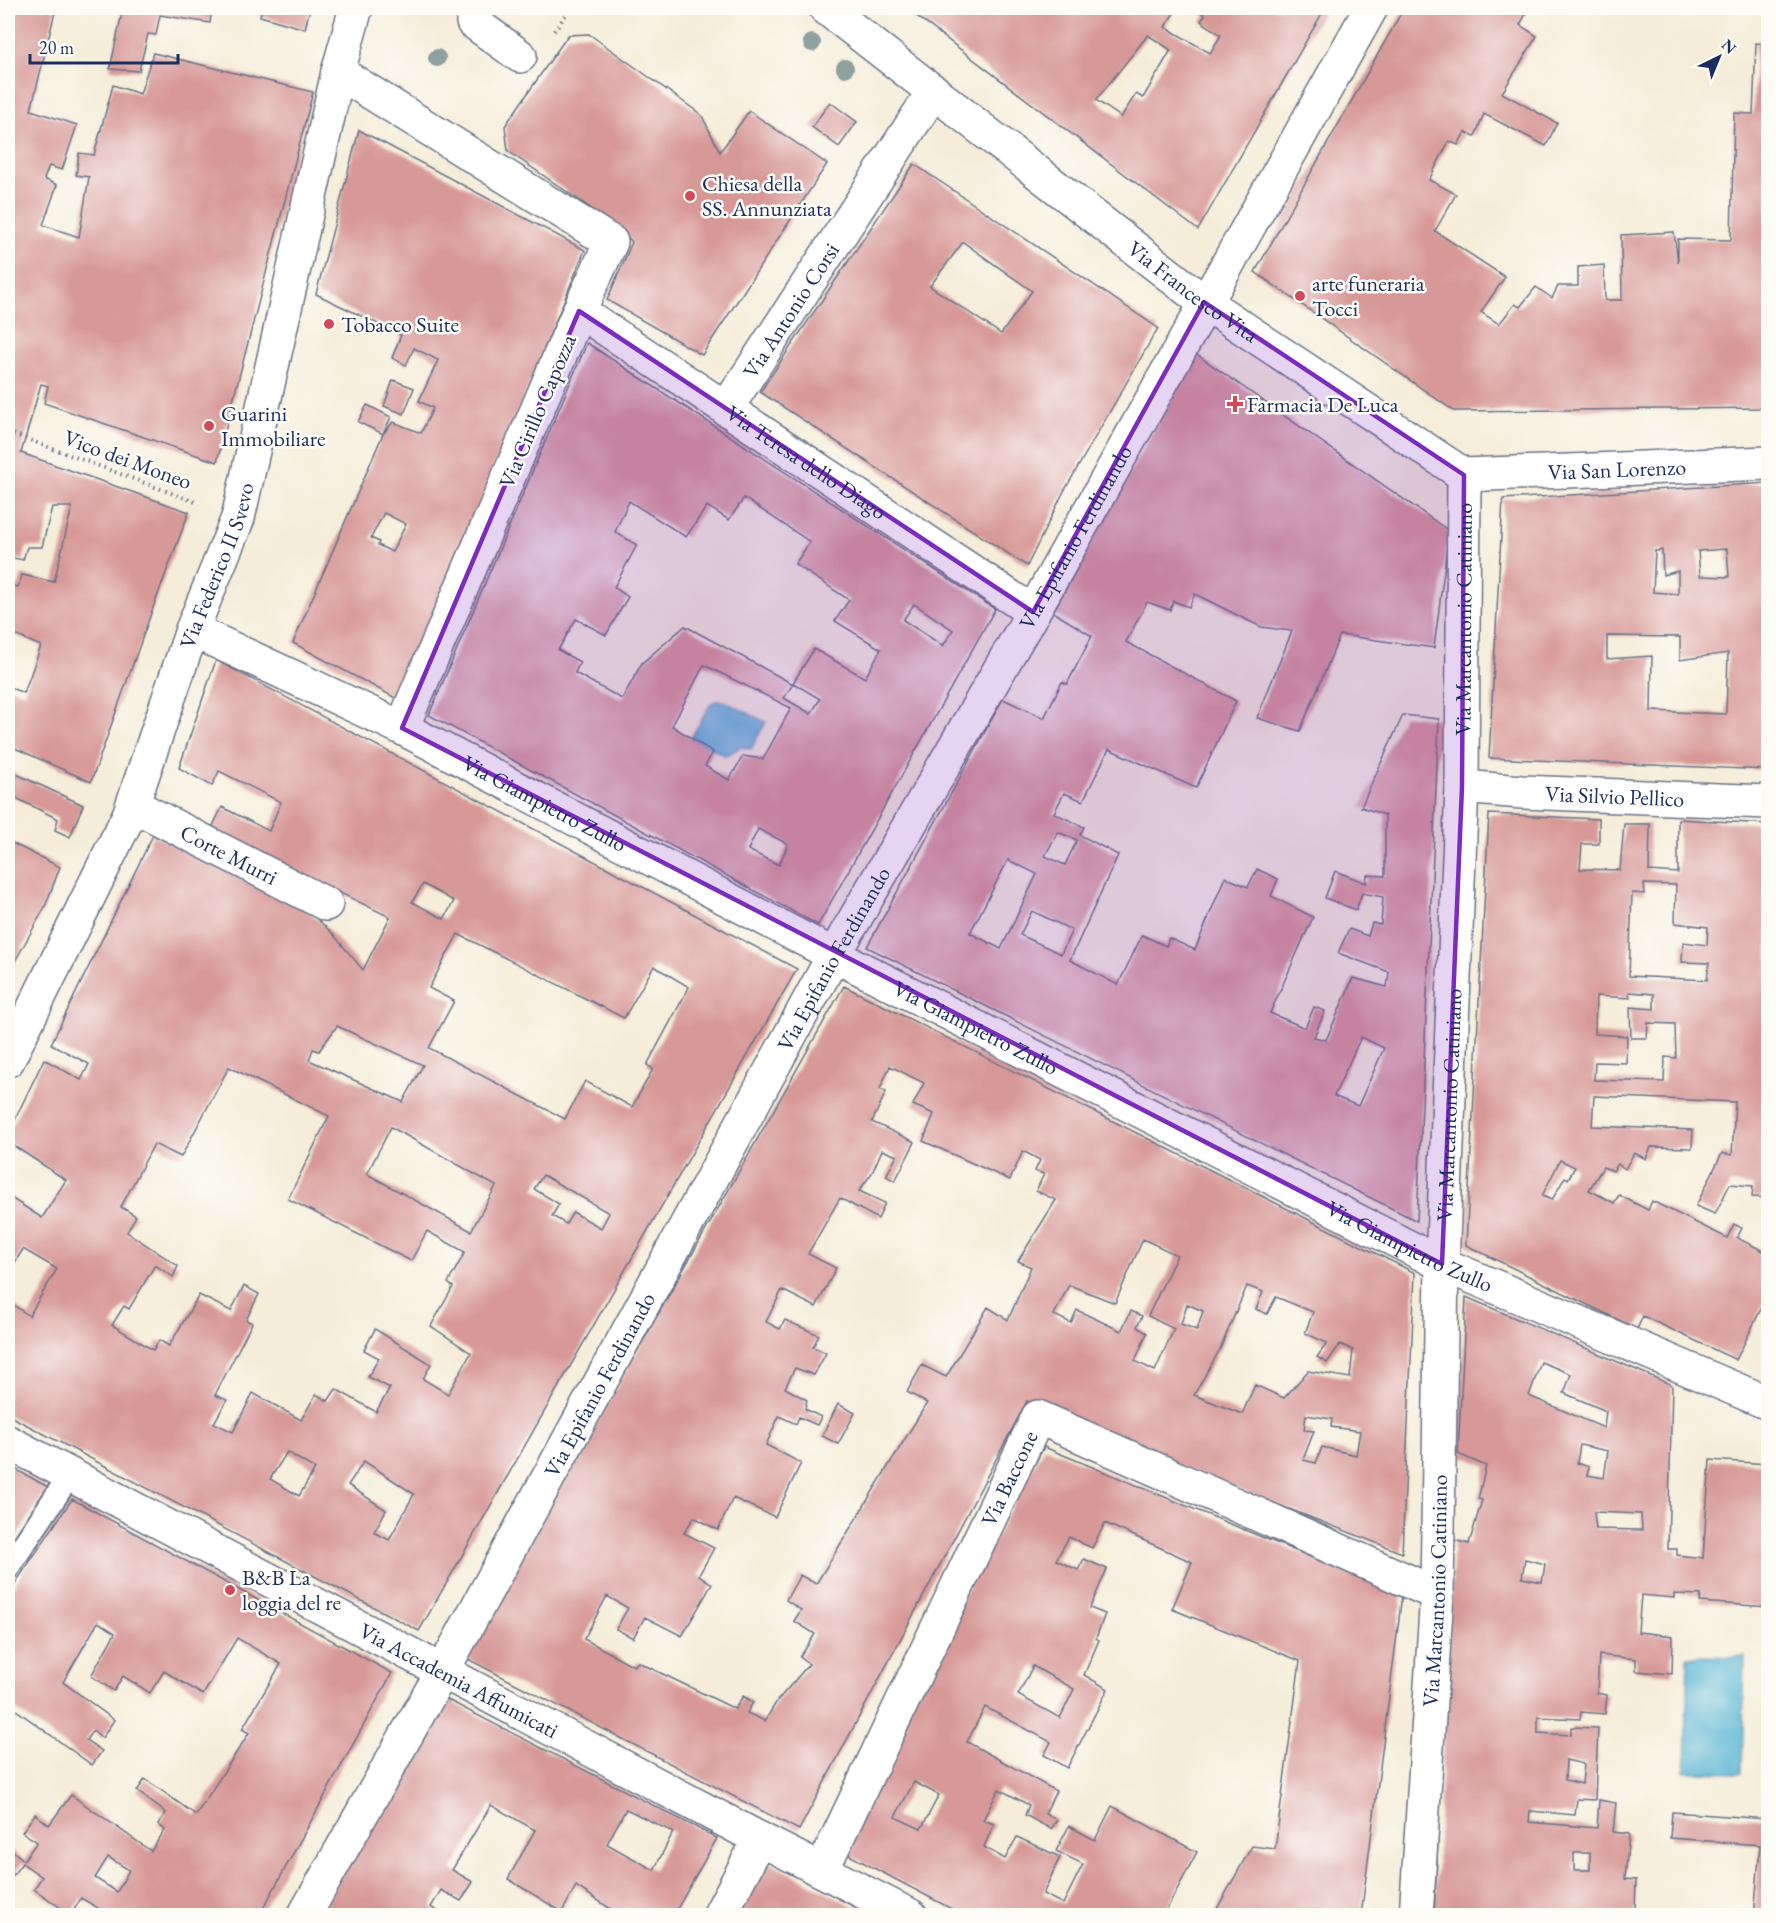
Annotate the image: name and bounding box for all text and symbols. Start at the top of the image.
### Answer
scale bar [30,27,178,65]
north arrow [1689,27,1749,87]
text: N [1717,34,1741,59]
text: 20 m [39,36,74,59]
place label: Chiesa della SS. Annunziata [702,169,832,223]
marker: Chiesa della SS. Annunziata [683,189,697,203]
street label: Via Francesco Vita [1122,234,1264,349]
street label: Via Antonio Corsi [736,237,846,384]
place label: arte funeraria Tocci [1312,269,1425,323]
marker: arte funeraria Tocci [1293,289,1307,303]
place label: Tobacco Suite [341,310,459,339]
marker: Tobacco Suite [322,317,336,331]
street label: Via Cirillo Capozza [492,330,583,492]
place label: Farmacia De Luca [1247,390,1399,419]
marker: Farmacia De Luca [1228,397,1242,411]
place label: Guarini Immobiliare [221,399,326,453]
street label: Via Teresa dello Diago [720,399,892,526]
marker: Guarini Immobiliare [202,419,216,433]
street label: Vico dei Moneo [60,423,196,496]
street label: Via Epifanio Ferdinando [1012,440,1139,635]
street label: Via San Lorenzo [1547,452,1687,487]
street label: Via Federico II Svevo [173,480,261,652]
street label: Via Marcantonio Catiniano [1448,503,1479,736]
street label: Via Giampietro Zullo [457,748,632,859]
street label: Via Silvio Pellico [1545,779,1685,814]
street label: Corte Murri [175,818,282,892]
street label: Via Epifanio Ferdinando [770,861,897,1056]
street label: Via Giampietro Zullo [888,974,1063,1082]
street label: Via Marcantonio Catiniano [1430,988,1469,1222]
street label: Via Giampietro Zullo [1321,1194,1497,1299]
street label: Via Epifanio Ferdinando [537,1287,662,1482]
street label: Via Baccone [974,1425,1045,1531]
street label: Via Marcantonio Catiniano [1416,1474,1454,1708]
place label: B&B La loggia del re [242,1563,342,1617]
marker: B&B La loggia del re [223,1583,237,1597]
street label: Via Accademia Affumicati [354,1616,563,1745]

